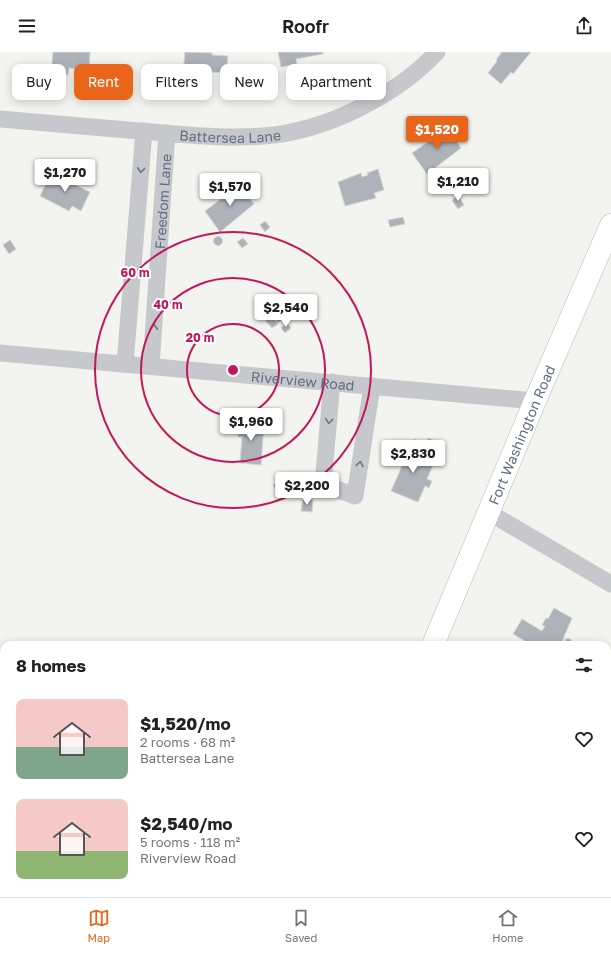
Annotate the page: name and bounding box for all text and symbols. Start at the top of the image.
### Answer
icon: menu [16,15,38,37]
text: Roofr [282,15,329,37]
icon: share [573,15,595,37]
chip: Buy [12,64,66,100]
chip: Rent [74,64,133,100]
chip: Filters [141,64,212,100]
chip: New [220,64,278,100]
chip: Apartment [286,64,386,100]
pin: $1,520 [404,116,470,150]
text: $1,520 [415,121,459,137]
street label: Battersea Lane [179,126,282,145]
street label: Freedom Lane [151,153,174,250]
pin: $1,270 [32,159,98,193]
text: $1,270 [43,164,87,180]
one-way arrow [136,167,145,173]
pin: $1,210 [425,168,491,202]
pin: $1,570 [197,173,263,207]
text: $1,210 [437,173,479,189]
text: $1,570 [208,178,252,194]
text: 60 m [121,265,149,280]
pin: $2,540 [253,294,319,328]
text: 40 m [154,297,182,312]
text: $2,540 [263,299,309,315]
one-way arrow [150,324,158,330]
text: 20 m [186,330,214,345]
street label: Fort Washington Road [484,362,558,507]
centre of rings [226,363,240,377]
street label: Riverview Road [250,367,355,393]
pin: $1,960 [218,408,284,442]
text: $1,960 [229,413,273,429]
one-way arrow [324,418,333,424]
pin: $2,830 [380,440,446,474]
text: $2,830 [390,445,436,461]
one-way arrow [355,461,364,467]
pin: $2,200 [274,472,340,506]
text: $2,200 [284,477,330,493]
icon: filters [573,654,595,676]
text: 8 homes [16,655,86,676]
text: $1,520/mo [140,713,231,734]
icon: home [48,715,96,763]
icon: heart [573,728,595,750]
text: 2 rooms · 68 m² [140,734,235,750]
text: Battersea Lane [140,750,234,766]
text: $2,540/mo [140,813,232,834]
icon: home [48,815,96,863]
icon: heart [573,828,595,850]
text: 5 rooms · 118 m² [140,834,240,850]
text: Riverview Road [140,850,236,866]
tab: Map [88,907,110,944]
tab: Saved [285,907,317,944]
tab: Home [492,907,523,944]

